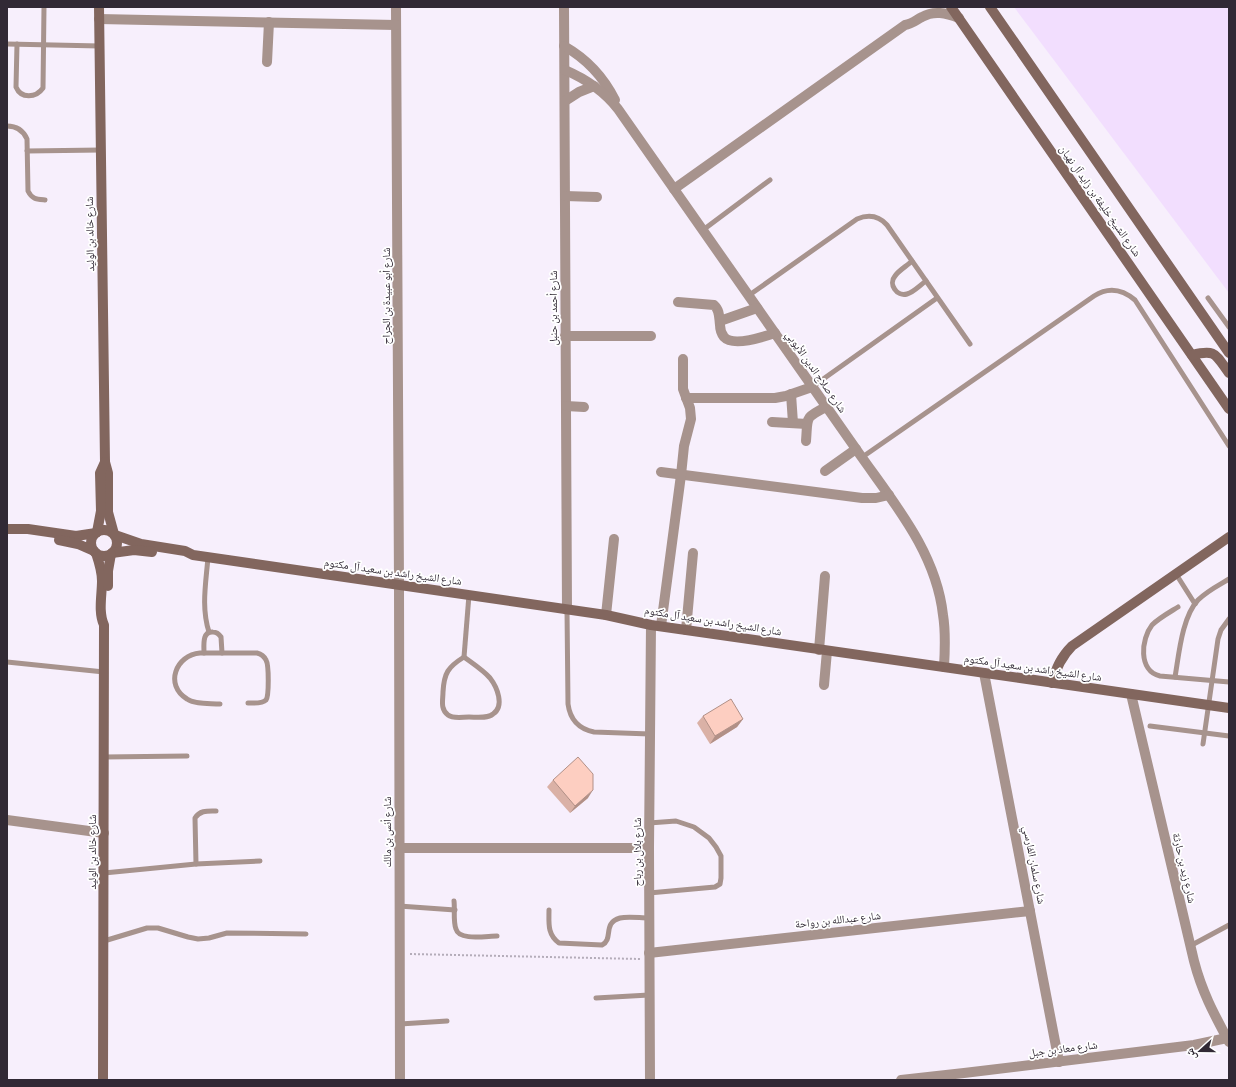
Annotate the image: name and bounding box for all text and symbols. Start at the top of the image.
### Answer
street label: شارع الشيخ خليفة بن زايد آل نهيان [1057,143,1143,259]
street label: شارع خالد بن الوليد [84,197,97,271]
street label: شارع أبو عبيدة بن الجراح [379,247,393,345]
street label: شارع أحمد بن حنبل [546,270,560,346]
street label: شارع صلاح الدين الأيوبي [781,329,849,416]
street label: شارع الشيخ راشد بن سعيد آل مكتوم [323,556,463,588]
street label: شارع الشيخ راشد بن سعيد آل مكتوم [643,604,783,638]
street label: شارع الشيخ راشد بن سعيد آل مكتوم [963,652,1103,684]
street label: شارع أنس بن مالك [380,797,394,867]
street label: شارع خالد بن الوليد [87,815,99,889]
street label: شارع بلال بن رباح [632,817,644,887]
street label: شارع سلمان الفارسي [1018,825,1047,905]
street label: شارع زيد بن حارثة [1170,832,1197,904]
street label: شارع عبدالله بن رواحة [794,910,882,931]
north arrow [1180,1031,1220,1071]
street label: شارع معاذ بن جبل [1028,1039,1098,1060]
text: ش [1184,1046,1200,1062]

